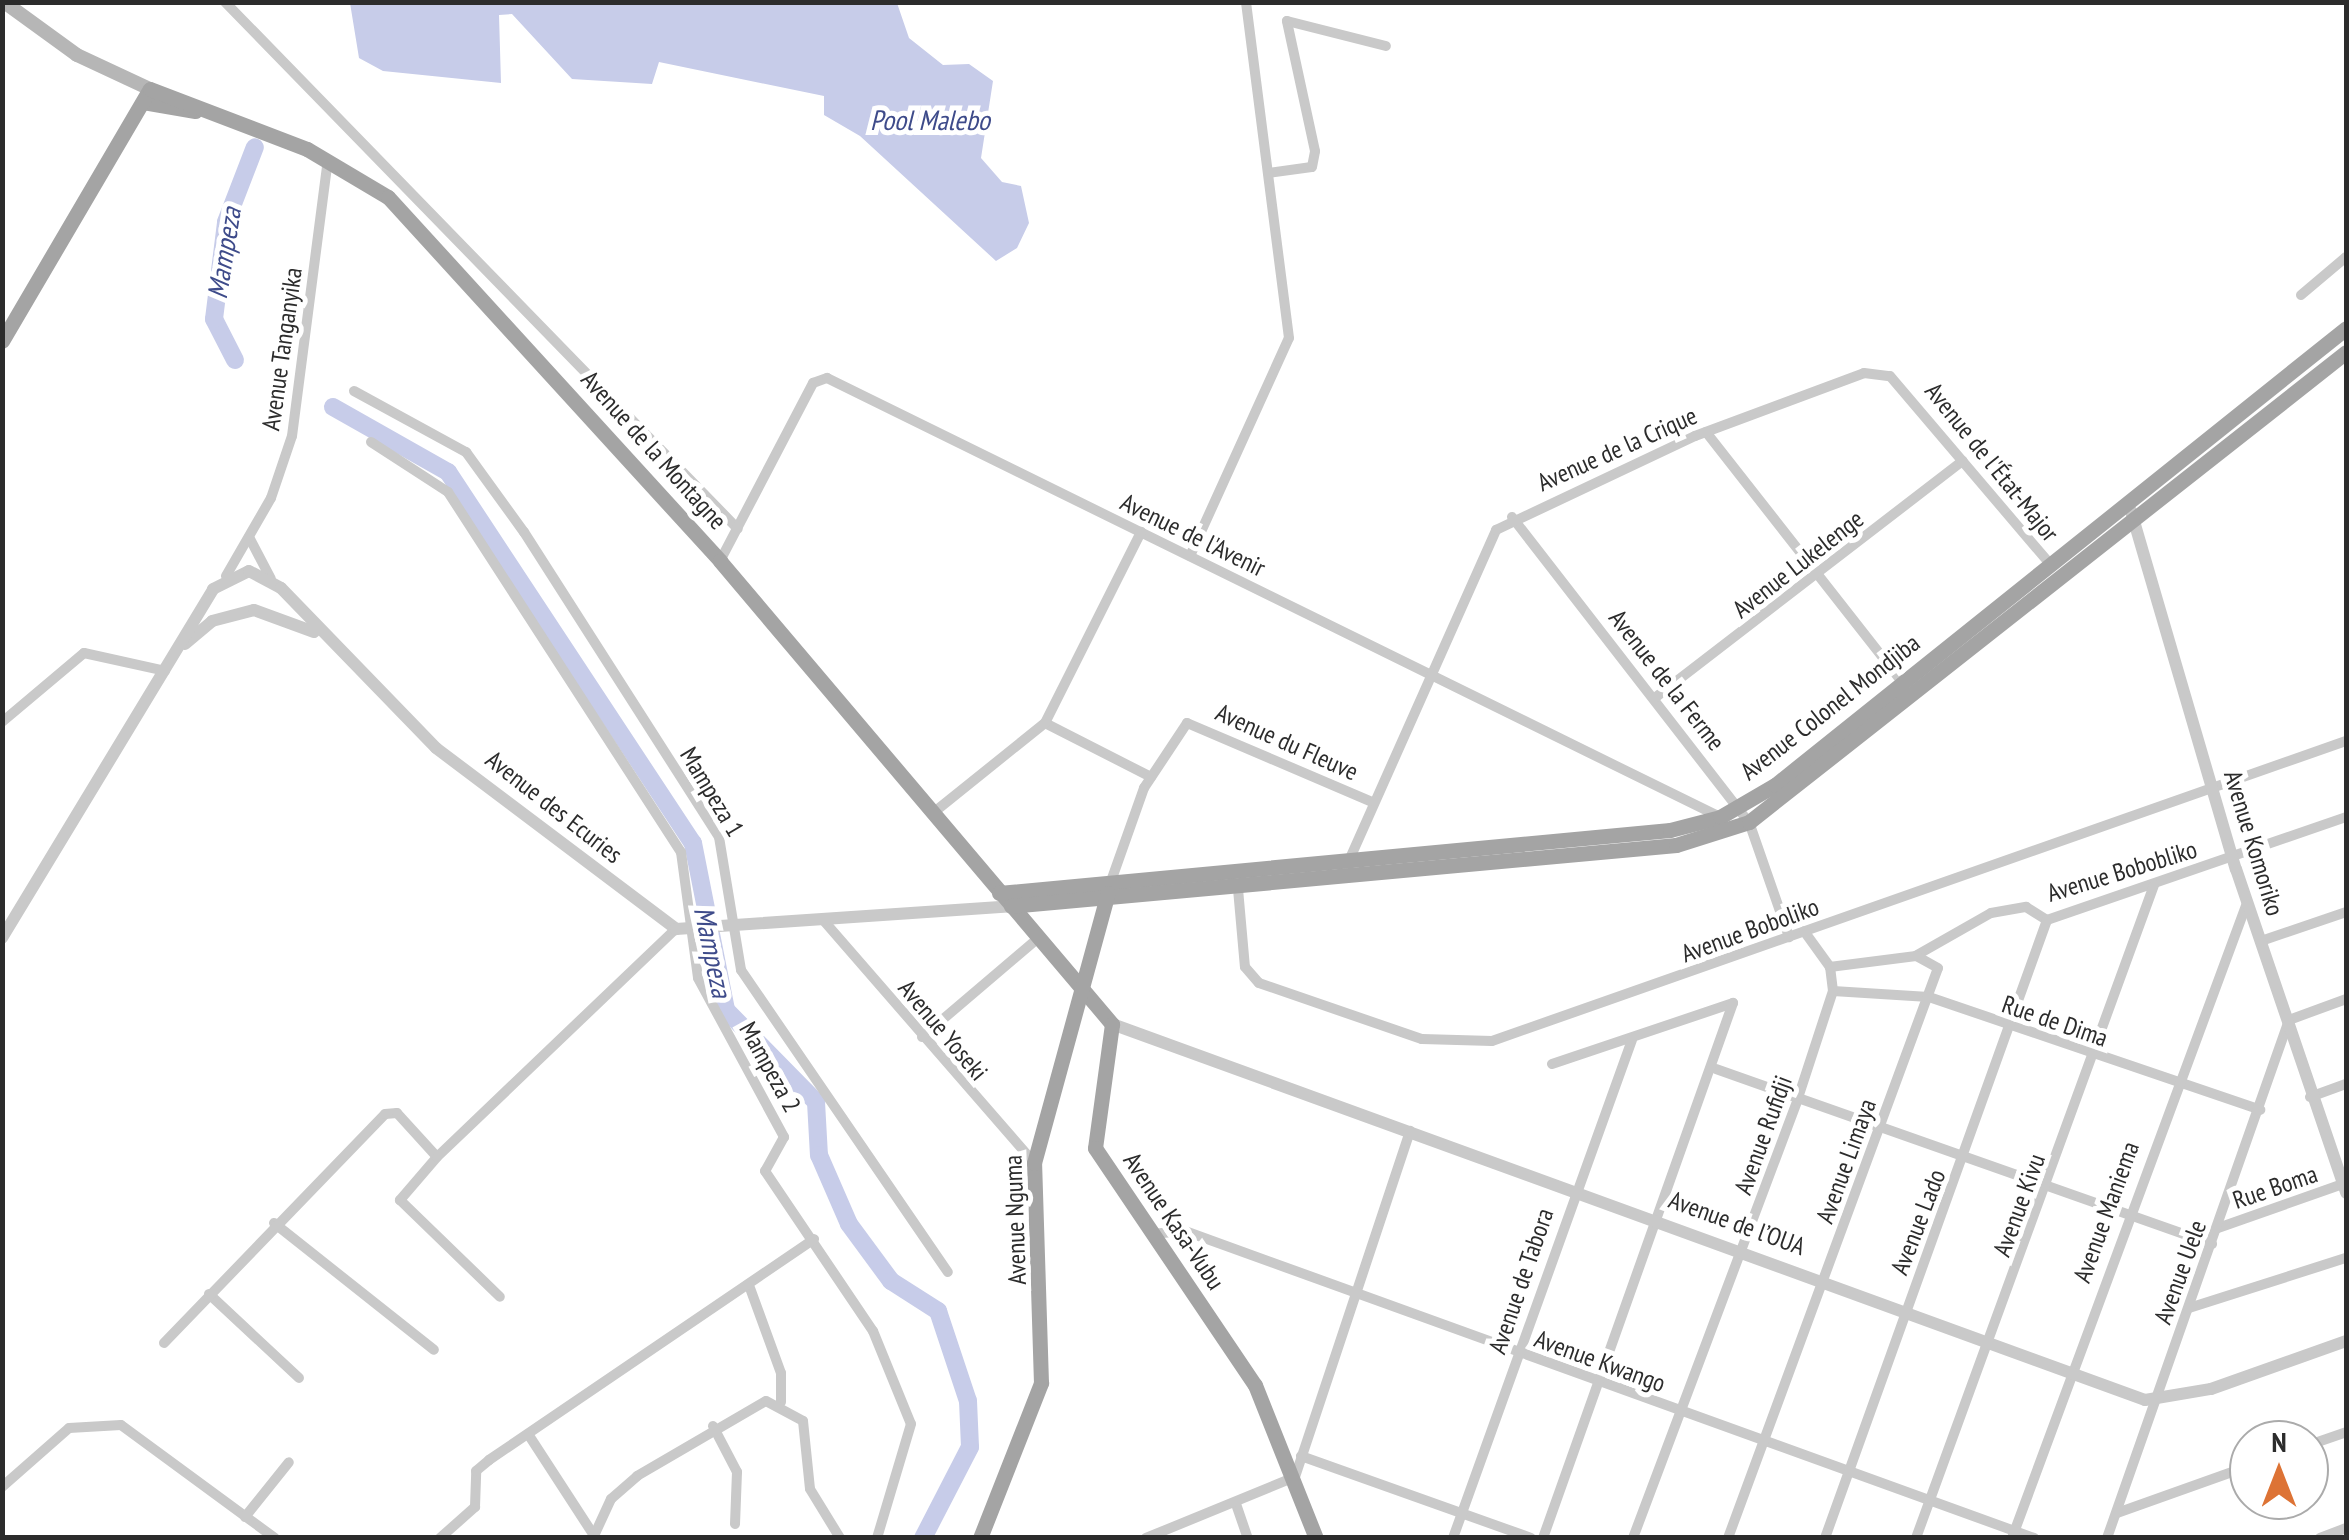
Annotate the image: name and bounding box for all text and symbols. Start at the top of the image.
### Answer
water label: Pool Malebo [870,103,990,137]
water label: Mampeza [200,205,248,301]
street label: Avenue Tanganyika [256,265,308,433]
street label: Avenue de la Montagne [575,365,733,535]
street label: Avenue de l'État-Major [1919,377,2065,547]
street label: Avenue de la Crique [1533,400,1701,498]
street label: Avenue de l'Avenir [1116,487,1270,583]
street label: Avenue Lukelenge [1727,504,1869,624]
street label: Avenue de la Ferme [1603,604,1731,756]
street label: Avenue Colonel Mondjiba [1734,628,1926,786]
street label: Avenue du Fleuve [1211,697,1363,787]
street label: Mampeza 1 [674,742,750,842]
street label: Avenue des Ecuries [480,744,628,870]
street label: Avenue Komoriko [2218,767,2290,919]
street label: Avenue Bobobliko [2043,834,2201,908]
street label: Avenue Boboliko [1677,891,1823,969]
water label: Mampeza [687,903,739,1001]
street label: Avenue Yoseki [892,973,994,1087]
street label: Rue de Dima [1998,989,2112,1053]
street label: Mampeza 2 [733,1017,807,1117]
street label: Avenue Rufidji [1728,1072,1798,1198]
street label: Avenue Limaya [1810,1095,1882,1227]
street label: Avenue Maniema [2067,1138,2145,1286]
street label: Avenue Kasa-Vubu [1117,1147,1231,1295]
street label: Avenue Kivu [1987,1150,2051,1260]
street label: Avenue Nguma [998,1155,1032,1285]
street label: Rue Boma [2229,1159,2321,1215]
street label: Avenue Lado [1884,1165,1952,1279]
street label: Avenue de l’OUA [1665,1185,1809,1261]
street label: Avenue de Tabora [1482,1204,1560,1358]
street label: Avenue Uele [2147,1216,2213,1328]
street label: Avenue Kwango [1530,1323,1670,1399]
north arrow [2229,1420,2329,1520]
text: N [2271,1423,2287,1460]

